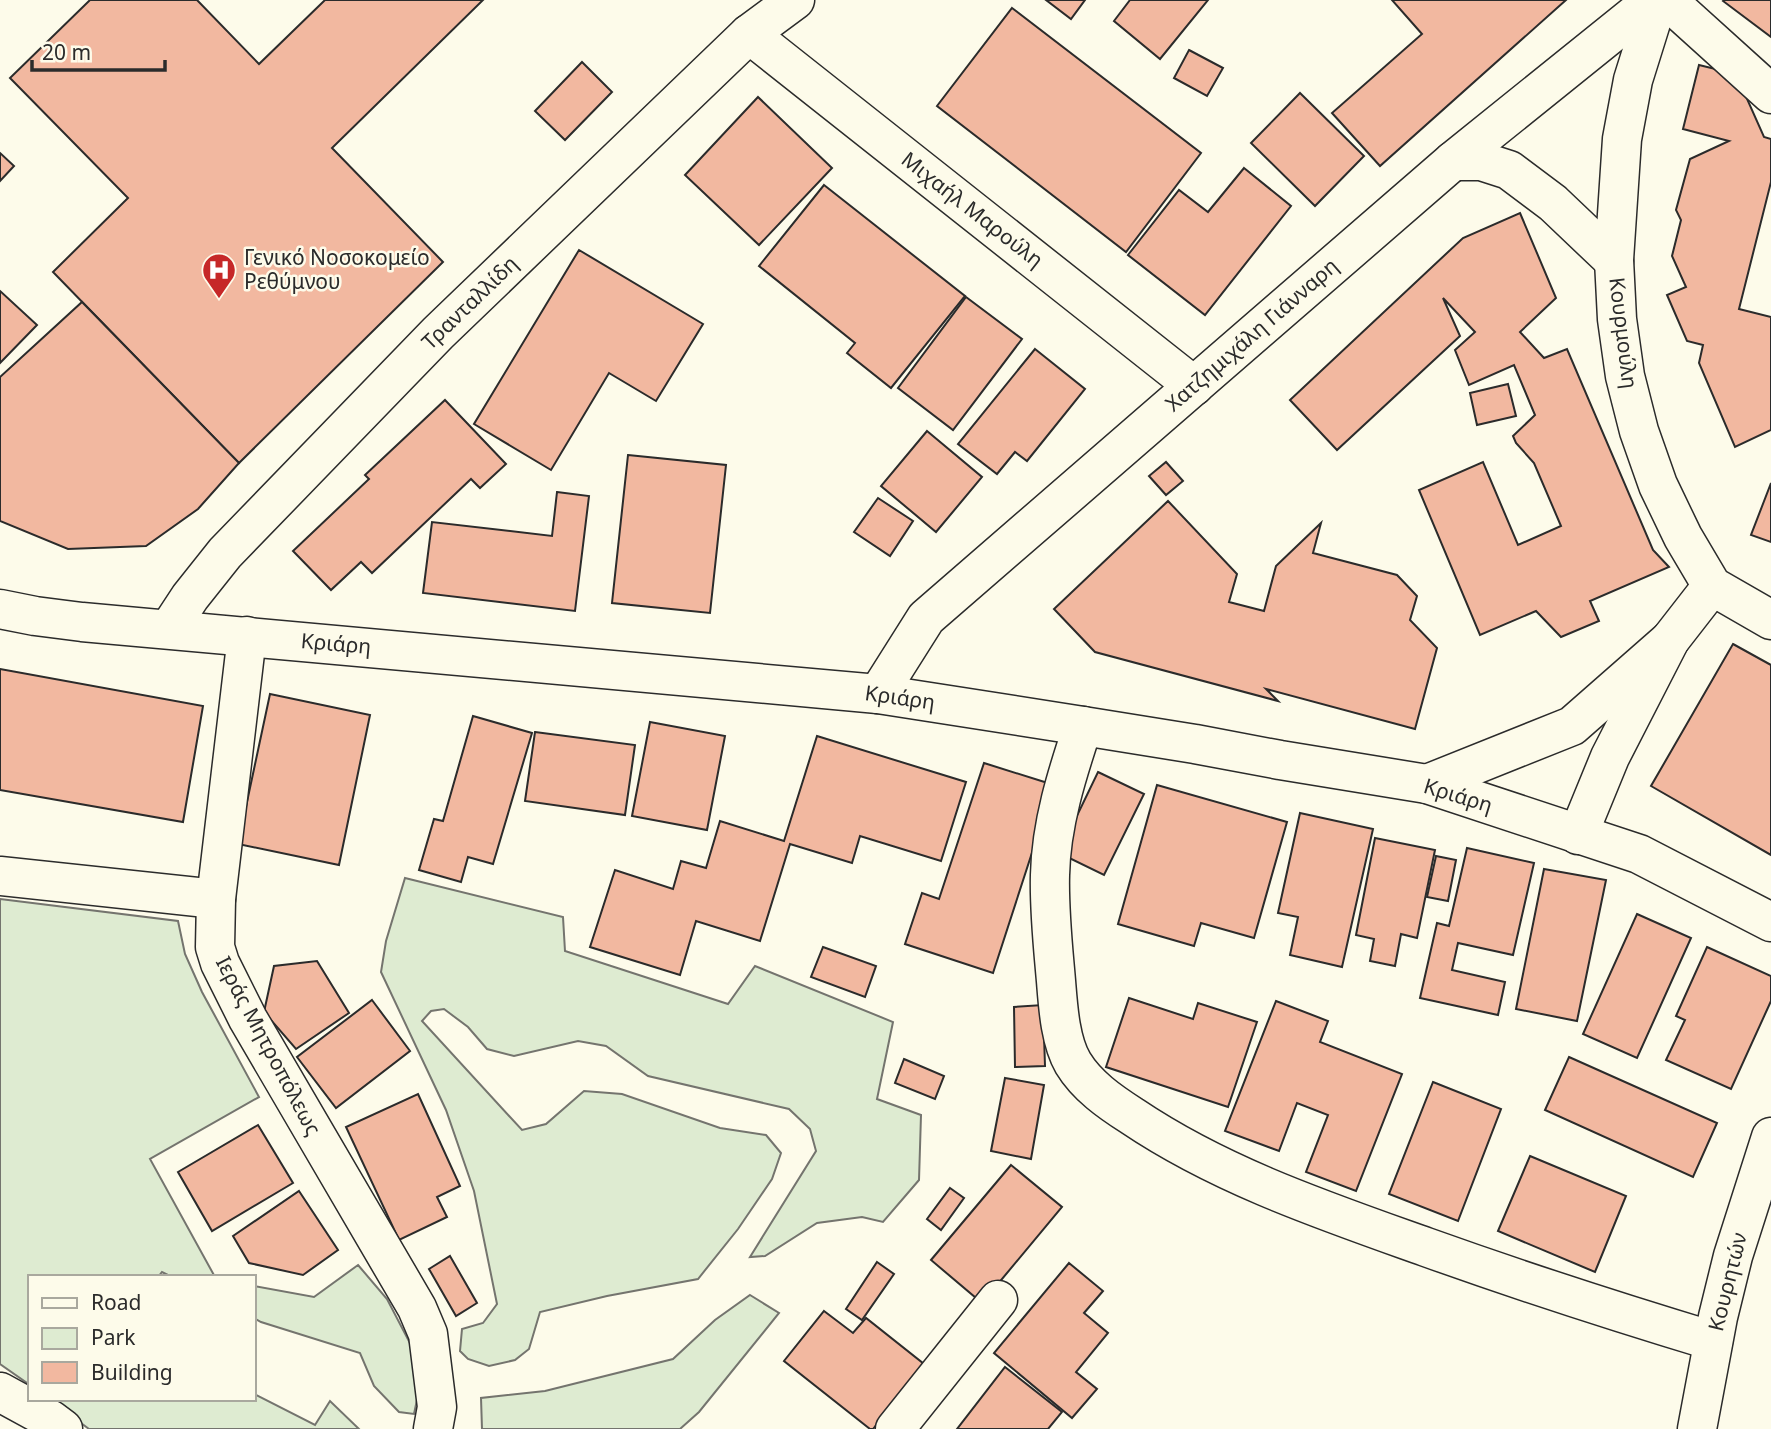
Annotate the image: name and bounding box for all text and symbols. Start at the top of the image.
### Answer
scale bar [32,28,164,72]
text: 20 m [42,38,91,66]
street label: Μιχαήλ Μαρούλη [896,145,1049,273]
place label: Γενικό Νοσοκομείο Ρεθύμνου [244,243,430,295]
street label: Τρανταλλίδη [415,249,523,355]
hospital icon: Γενικό Νοσοκομείο Ρεθύμνου [200,251,238,300]
street label: Χατζημιχάλη Γιάνναρη [1159,251,1344,417]
street label: Κουρμούλη [1603,276,1645,390]
street label: Κριάρη [300,626,372,660]
street label: Κριάρη [863,678,937,716]
street label: Κριάρη [1420,771,1496,819]
street label: Ιεράς Μητροπόλεως [210,951,328,1140]
street label: Κουρητών [1701,1229,1753,1334]
legend [28,1275,256,1401]
text: Road [91,1288,141,1316]
text: Park [91,1323,136,1351]
text: Building [91,1358,173,1386]

